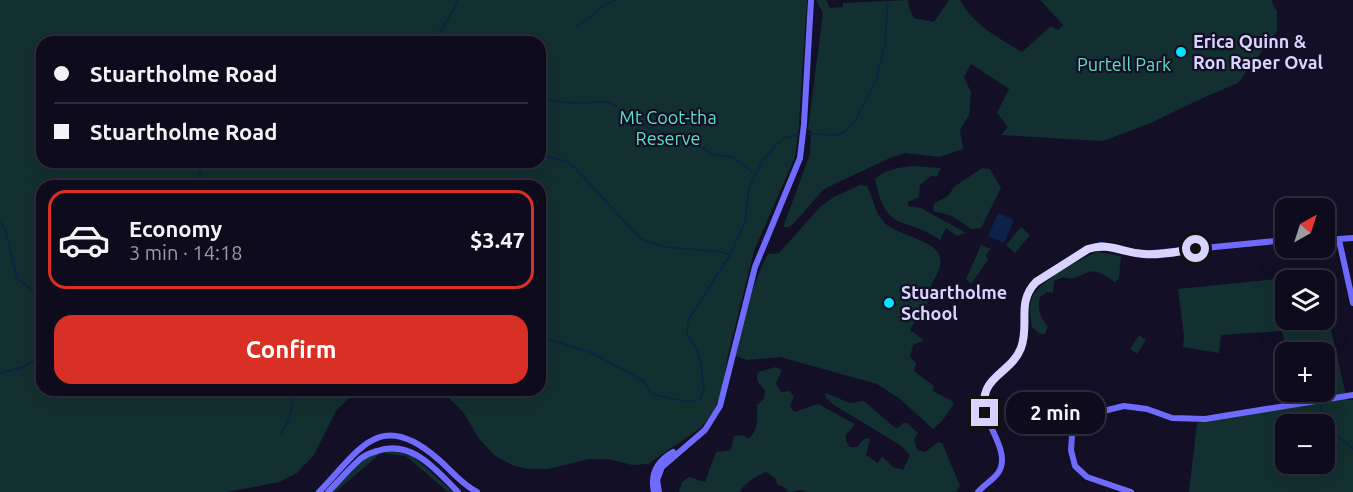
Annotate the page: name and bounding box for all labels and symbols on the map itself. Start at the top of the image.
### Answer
place label: Erica Quinn & Ron Raper Oval [1193,31,1324,72]
marker: Erica Quinn & Ron Raper Oval [1174,45,1188,59]
park label: Purtell Park [1077,54,1171,74]
park label: Mt Coot-tha Reserve [619,107,717,148]
north arrow [1275,198,1335,258]
route start [1182,235,1209,262]
place label: Stuartholme School [901,282,1007,323]
marker: Stuartholme School [882,296,896,310]
callout: 2 min [1006,392,1105,434]
route end [971,399,998,426]

